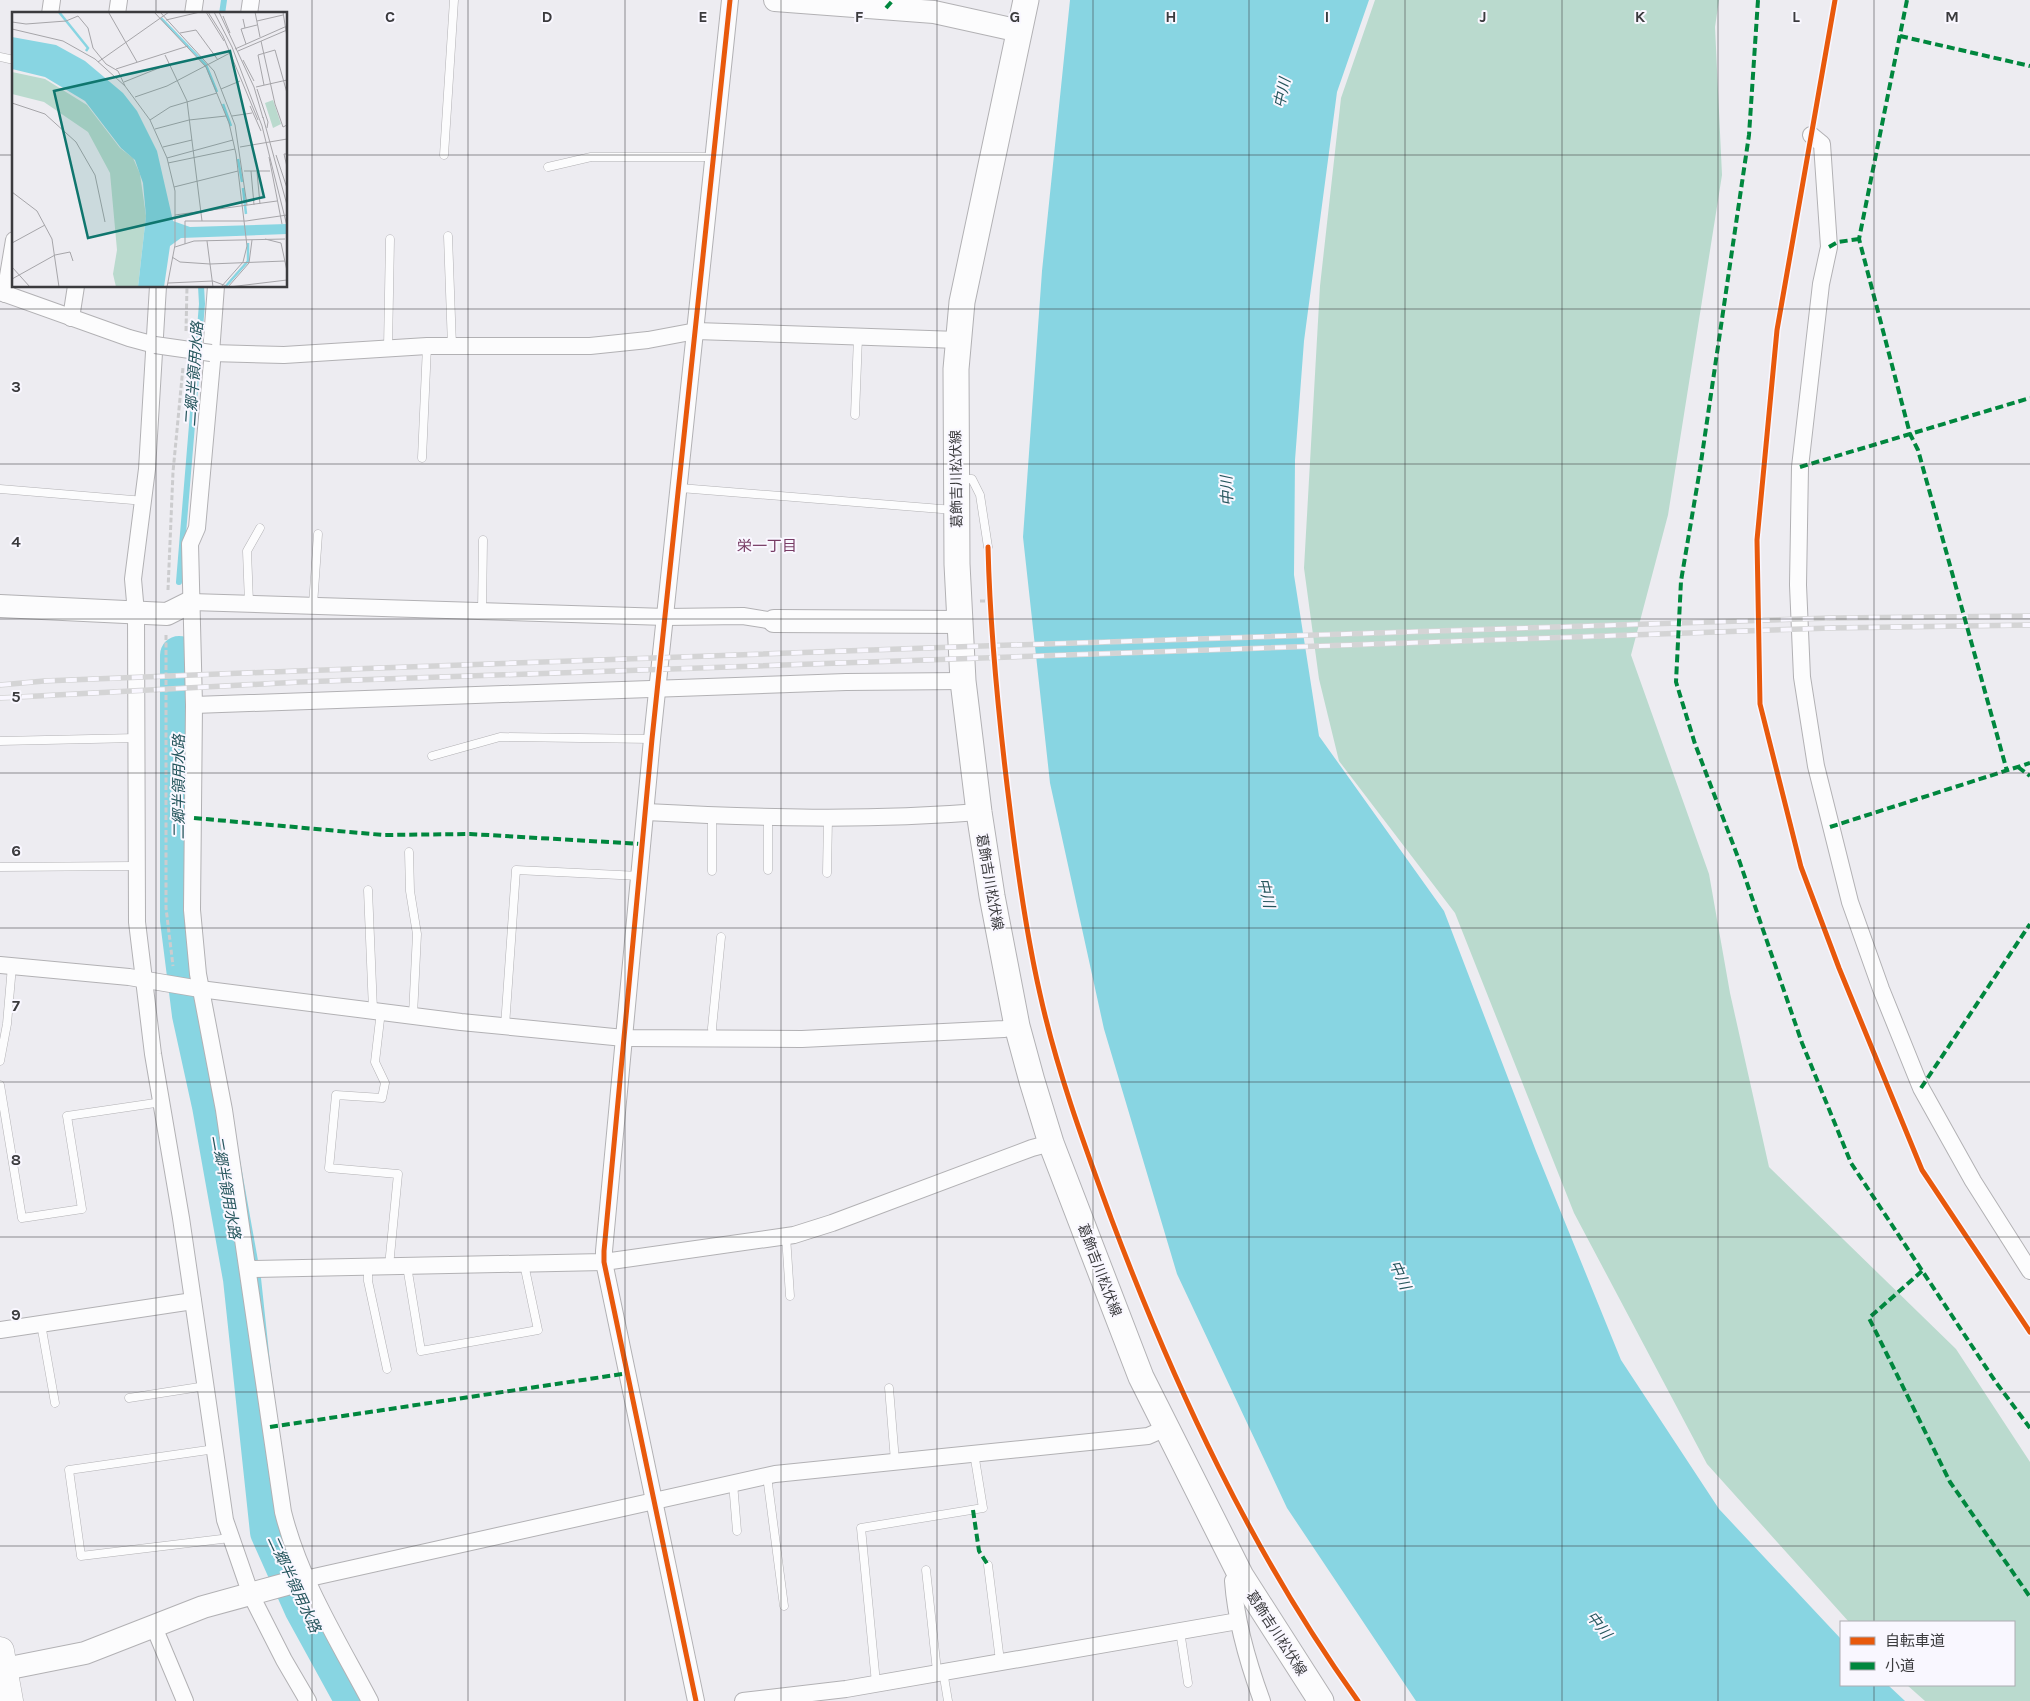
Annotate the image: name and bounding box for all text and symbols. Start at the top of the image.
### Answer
text: C [385,7,395,26]
text: D [542,7,553,26]
text: E [698,7,708,26]
text: F [855,7,864,26]
text: G [1010,7,1020,26]
text: H [1165,7,1177,26]
text: I [1325,7,1329,26]
text: J [1479,7,1487,26]
text: K [1635,7,1646,26]
text: L [1792,7,1800,26]
text: M [1945,7,1959,26]
inset map [12,12,288,288]
water label: 中川 [1270,75,1294,110]
water label: 二郷半領用水路 [181,319,207,427]
text: 3 [11,377,21,396]
street label: 葛飾吉川松伏線 [947,430,966,528]
water label: 中川 [1217,474,1237,506]
text: 4 [11,532,21,551]
district label: 栄一丁目 [737,537,797,555]
text: 5 [11,687,21,706]
water label: 二郷半領用水路 [170,733,188,840]
street label: 葛飾吉川松伏線 [973,832,1006,932]
text: 6 [11,841,21,860]
water label: 中川 [1254,876,1279,912]
text: 7 [12,996,20,1015]
water label: 二郷半領用水路 [208,1134,244,1242]
text: 8 [11,1150,21,1169]
street label: 葛飾吉川松伏線 [1074,1221,1125,1319]
water label: 中川 [1386,1258,1415,1294]
text: 9 [11,1305,21,1324]
water label: 二郷半領用水路 [264,1533,325,1637]
street label: 葛飾吉川松伏線 [1243,1588,1310,1679]
water label: 中川 [1583,1608,1617,1644]
legend [1840,1621,2015,1686]
text: 自転車道 [1885,1632,1945,1650]
text: 小道 [1885,1657,1915,1675]

